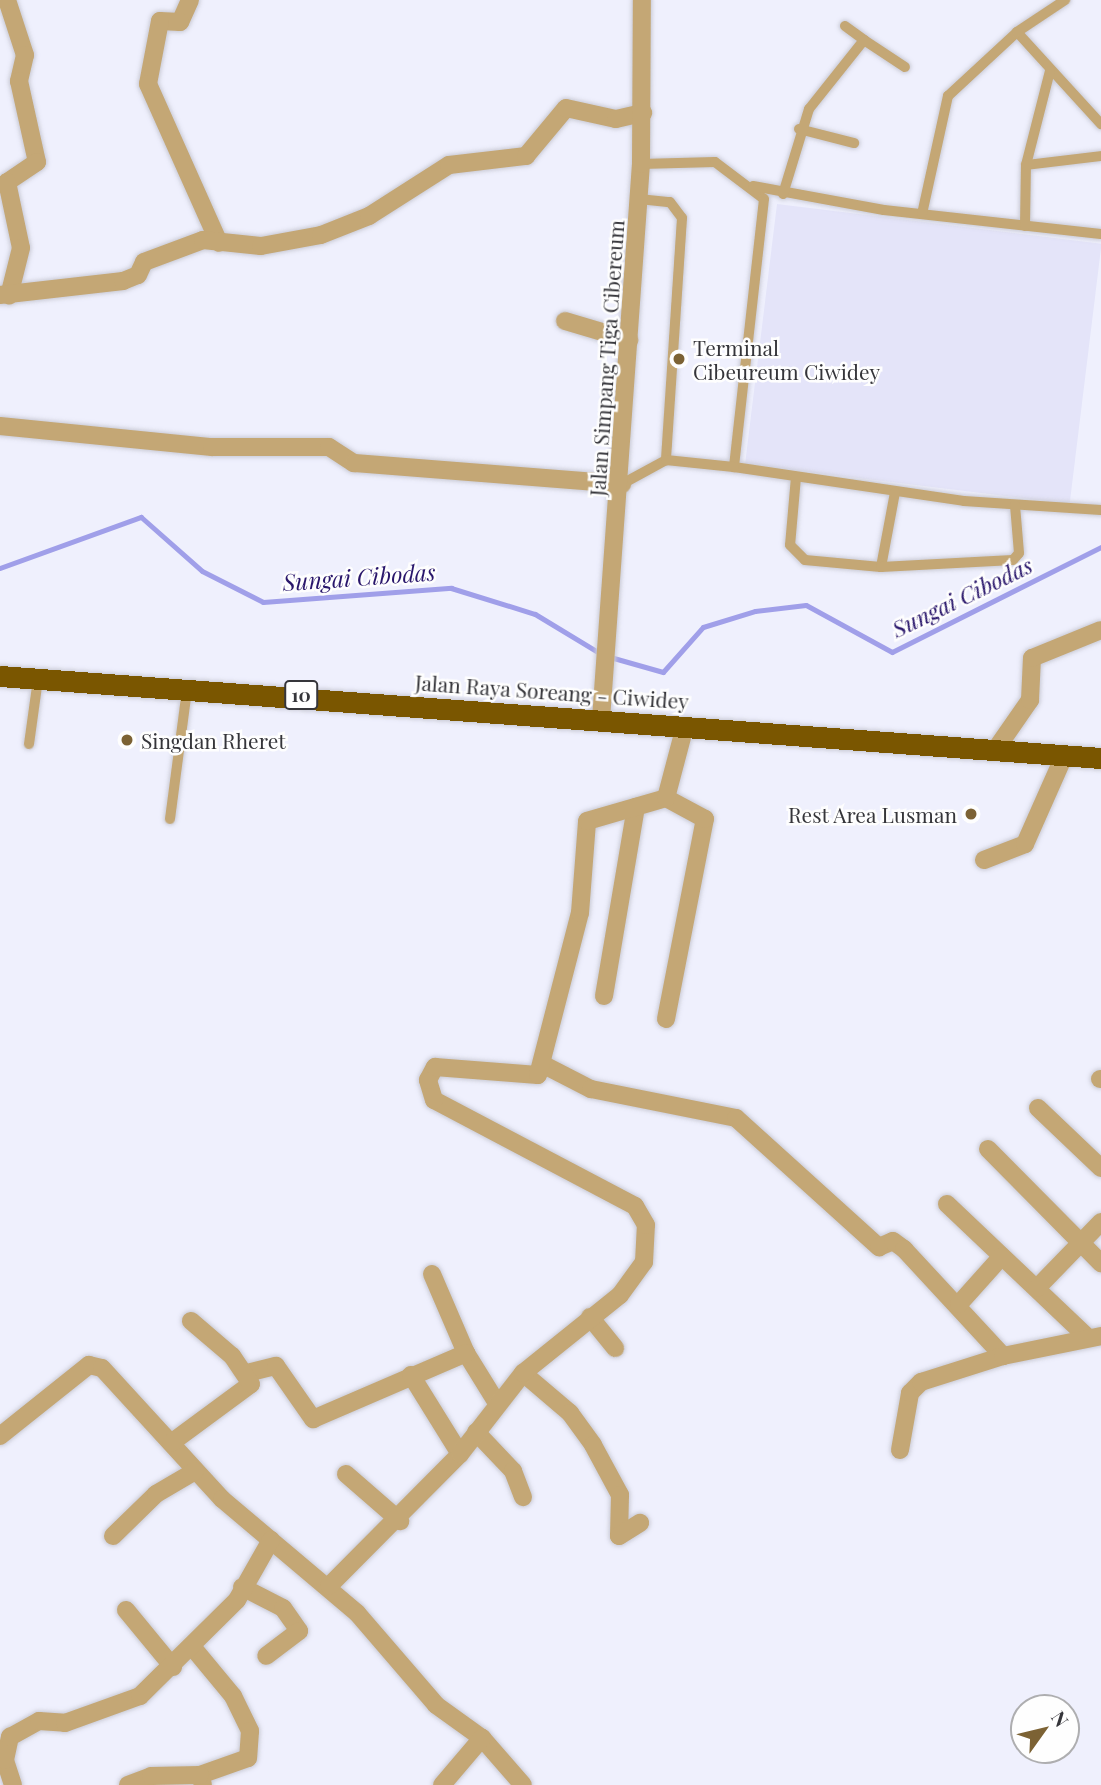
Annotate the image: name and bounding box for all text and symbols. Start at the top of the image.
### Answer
street label: Jalan Simpang Tiga Cibereum [584,219,628,497]
place label: Terminal Cibeureum Ciwidey [693,334,880,384]
marker: Terminal Cibeureum Ciwidey [671,351,687,367]
water label: Sungai Cibodas [887,551,1037,643]
water label: Sungai Cibodas [282,558,436,596]
street label: Jalan Raya Soreang - Ciwidey [414,669,690,713]
road number: 10 [284,680,318,710]
place label: Singdan Rheret [141,727,286,753]
marker: Singdan Rheret [119,732,135,748]
place label: Rest Area Lusman [787,801,957,827]
marker: Rest Area Lusman [963,806,979,822]
north arrow [1010,1694,1080,1764]
text: N [1046,1705,1075,1731]

